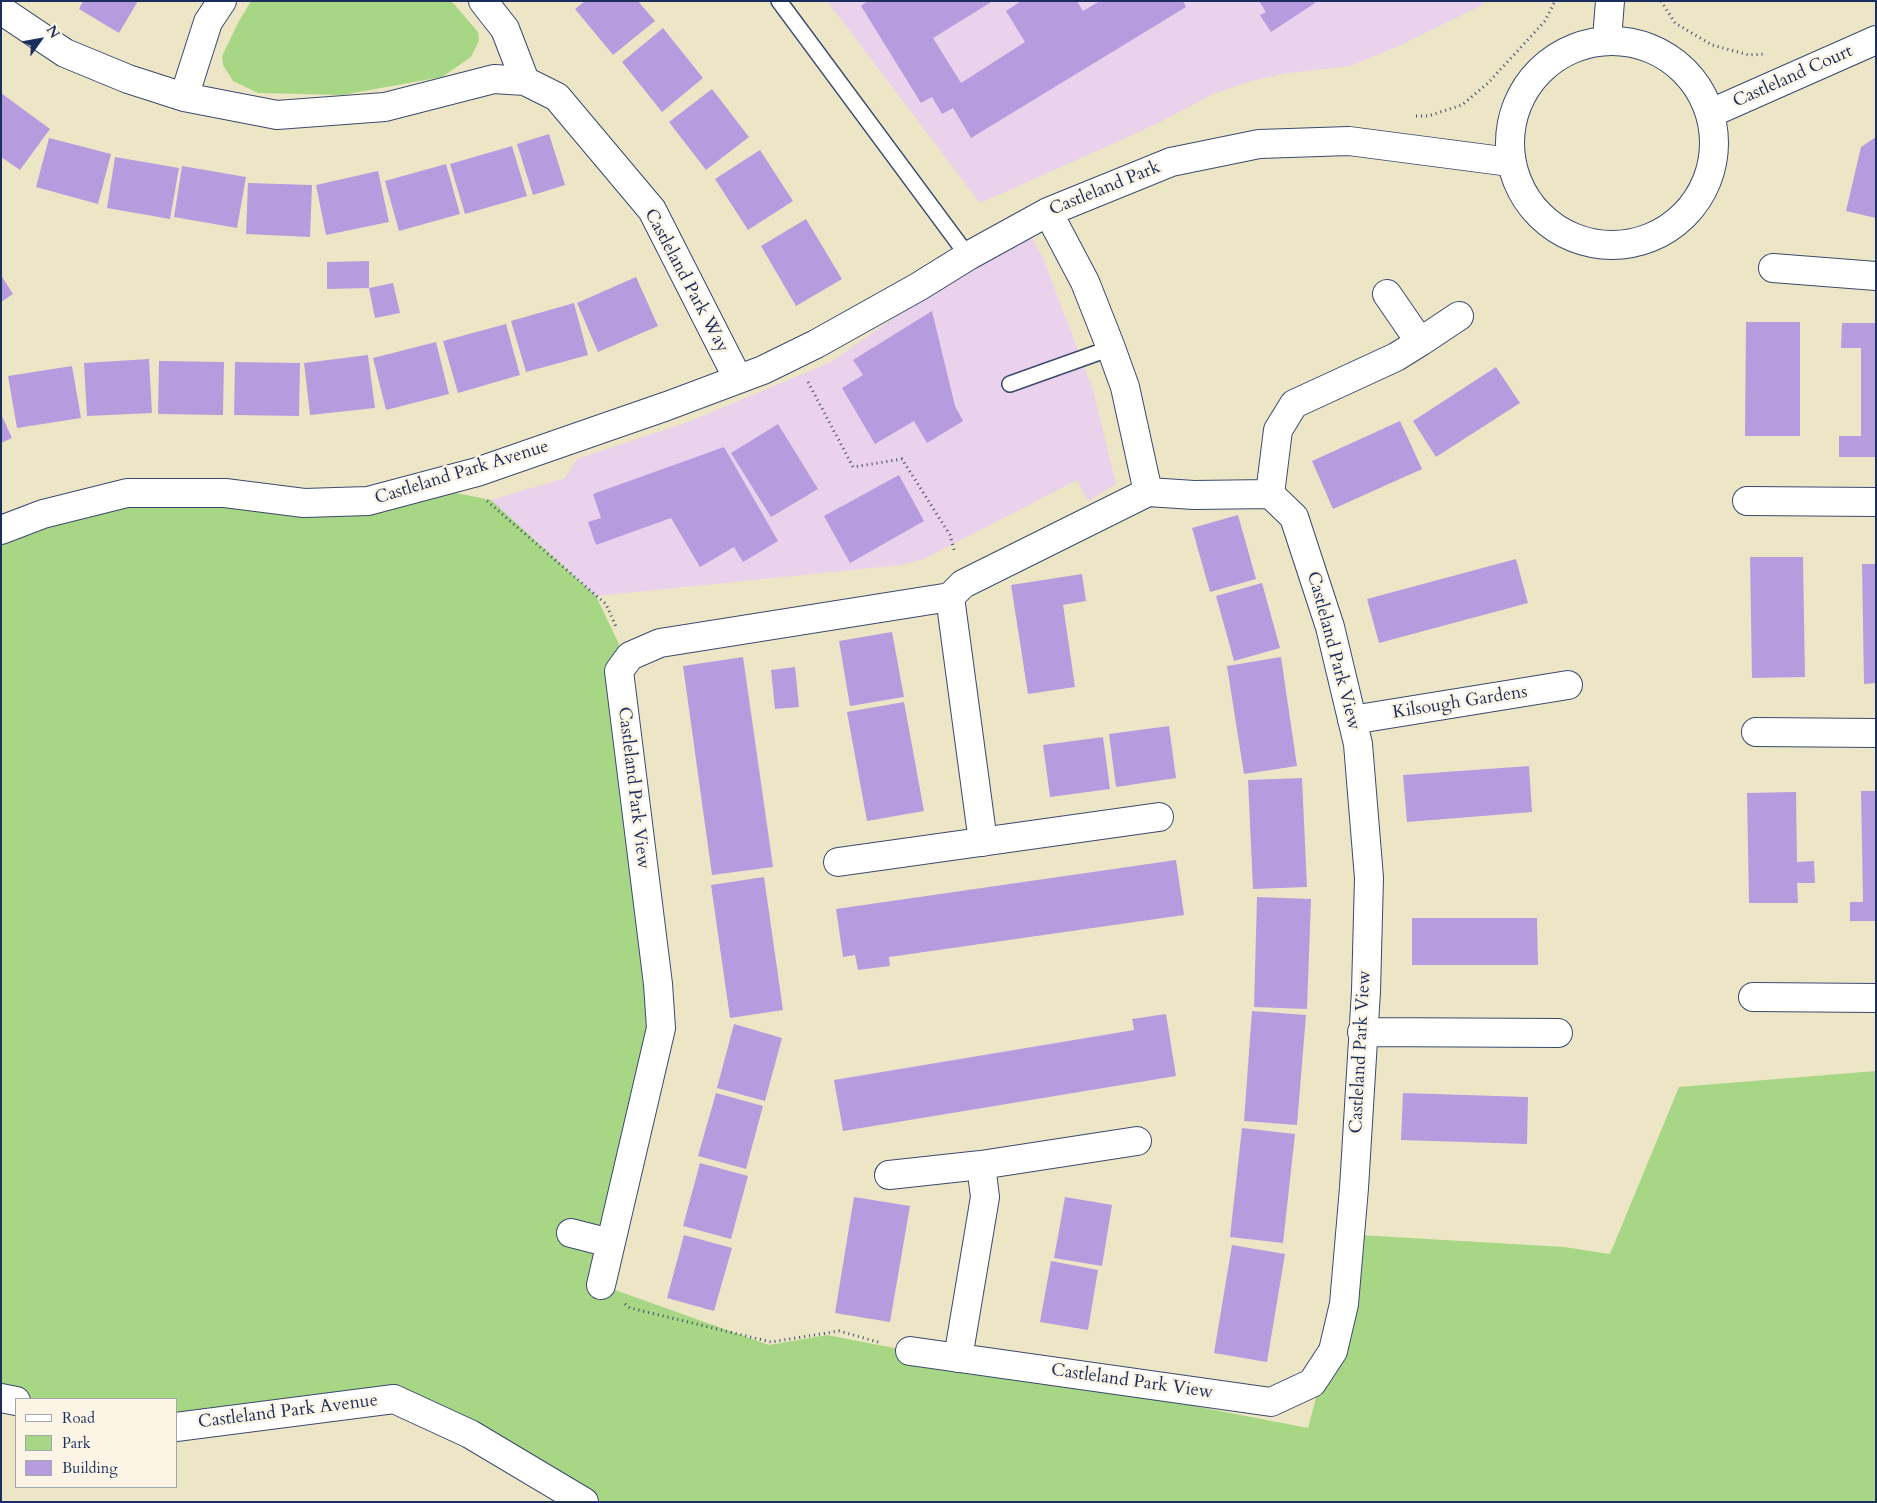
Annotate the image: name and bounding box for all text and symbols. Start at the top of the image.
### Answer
north arrow [15,15,65,65]
text: N [42,22,64,42]
street label: Castleland Court [1730,41,1856,113]
street label: Castleland Park [1046,157,1164,221]
street label: Castleland Park Way [639,205,733,357]
street label: Castleland Park Avenue [372,436,552,510]
street label: Castleland Park View [1301,569,1365,733]
street label: Kilsough Gardens [1391,682,1529,724]
street label: Castleland Park View [612,706,654,870]
street label: Castleland Park View [1346,970,1376,1134]
street label: Castleland Park View [1050,1360,1214,1404]
street label: Castleland Park Avenue [197,1390,379,1434]
legend [15,1398,178,1488]
text: Road [62,1408,95,1428]
text: Park [62,1433,91,1453]
text: Building [62,1458,118,1478]

